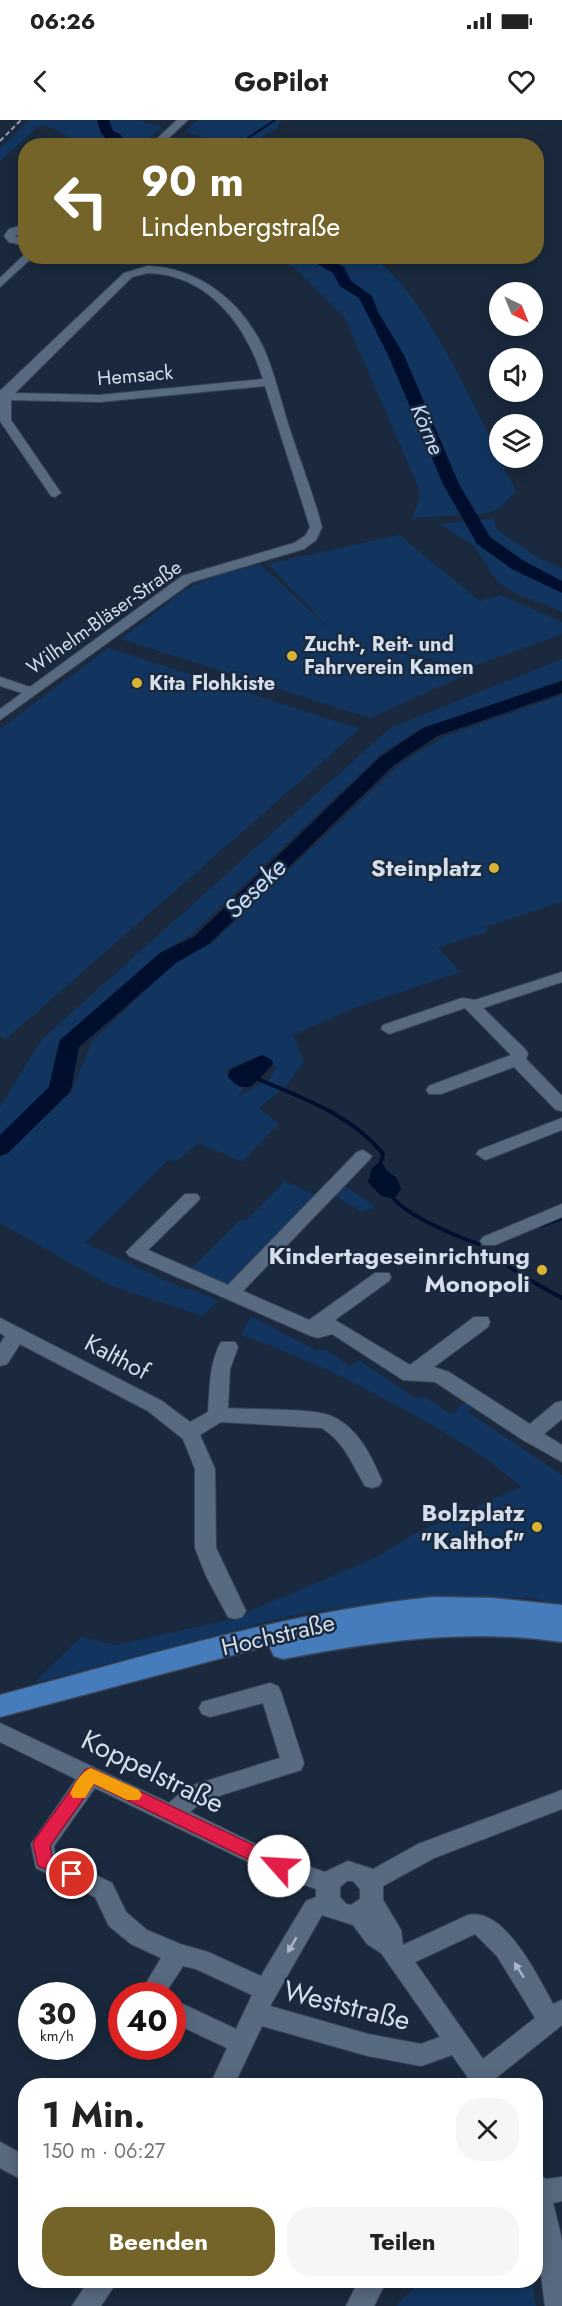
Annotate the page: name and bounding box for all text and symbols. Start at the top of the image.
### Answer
text: 06:26 [30,5,96,37]
text: GoPilot [234,62,328,101]
icon: back [24,65,57,98]
icon: heart [505,65,538,98]
text: 90 m [141,151,244,212]
icon: left [42,162,120,240]
text: Lindenbergstraße [141,207,340,246]
north arrow [489,282,543,336]
map controls [489,282,543,468]
button: sound [489,348,543,402]
street label: Hemsack [96,358,174,393]
water label: Körne [403,399,453,459]
button: layers [489,414,543,468]
street label: Wilhelm-Bläser-Straße [21,553,188,682]
place label: Zucht-, Reit- und Fahrverein Kamen [304,630,474,682]
marker: Zucht-, Reit- und Fahrverein Kamen [285,649,299,663]
place label: Kita Flohkiste [149,669,275,698]
marker: Kita Flohkiste [130,676,144,690]
water label: Seseke [215,849,295,927]
place label: Steinplatz [371,850,482,885]
marker: Steinplatz [487,861,501,875]
place label: Kindertageseinrichtung Monopoli [268,1238,530,1301]
marker: Kindertageseinrichtung Monopoli [535,1263,549,1277]
street label: Kalthof [79,1325,157,1389]
place label: Bolzplatz "Kalthof" [420,1495,525,1558]
marker: Bolzplatz "Kalthof" [530,1520,544,1534]
street label: Hochstraße [218,1604,338,1665]
street label: Koppelstraße [74,1719,231,1824]
position arrow [247,1834,311,1898]
pin [46,1848,97,1899]
icon: arrive [55,1857,88,1890]
one-way arrow [287,1937,298,1953]
one-way arrow [513,1962,524,1978]
street label: Weststraße [279,1970,415,2041]
speed limit sign: 40 [108,1982,186,2060]
text: 30 [38,1992,76,2035]
text: km/h [40,2025,74,2047]
text: 1 Min. [42,2088,145,2140]
button: close [456,2098,519,2161]
text: 150 m · 06:27 [42,2137,165,2166]
button: Beenden [42,2207,275,2276]
button: Teilen [287,2207,519,2276]

